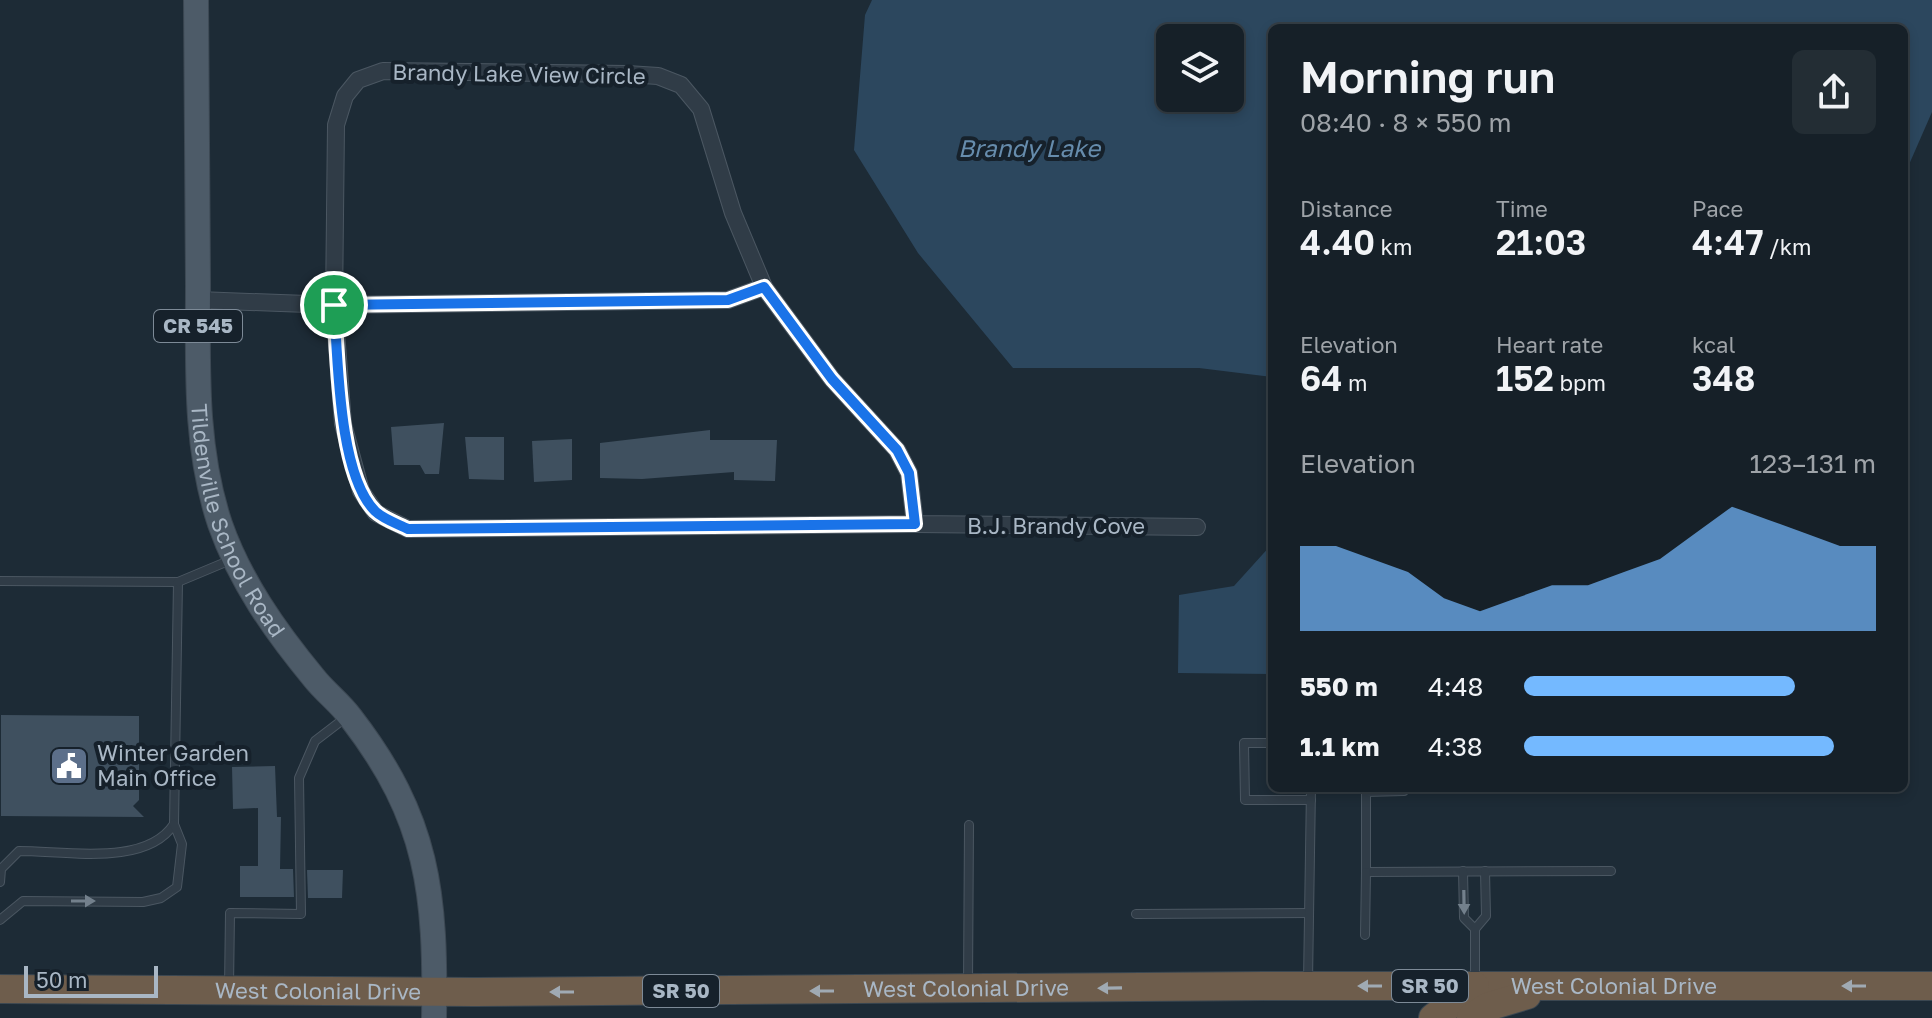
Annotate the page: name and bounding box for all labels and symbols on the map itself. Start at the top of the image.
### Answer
street label: Brandy Lake View Circle [392,58,646,89]
water label: Brandy Lake [958,133,1102,163]
pin [300,271,368,339]
road number: CR 545 [154,310,242,342]
street label: Tildenville School Road [186,403,291,642]
street label: B.J. Brandy Cove [967,512,1145,539]
place label: Winter Garden Main Office [97,739,249,791]
public building icon: Winter Garden Main Office [48,745,90,787]
one-way arrow [1458,890,1470,915]
one-way arrow [71,895,96,907]
scale bar [24,962,158,998]
road number: SR 50 [1392,970,1468,1002]
street label: West Colonial Drive [1511,972,1717,999]
street label: West Colonial Drive [863,973,1069,1002]
road number: SR 50 [643,975,719,1007]
street label: West Colonial Drive [215,976,421,1005]
one-way arrow [1357,980,1382,992]
one-way arrow [1841,980,1866,992]
one-way arrow [1097,982,1122,994]
one-way arrow [809,985,834,997]
one-way arrow [549,986,574,998]

